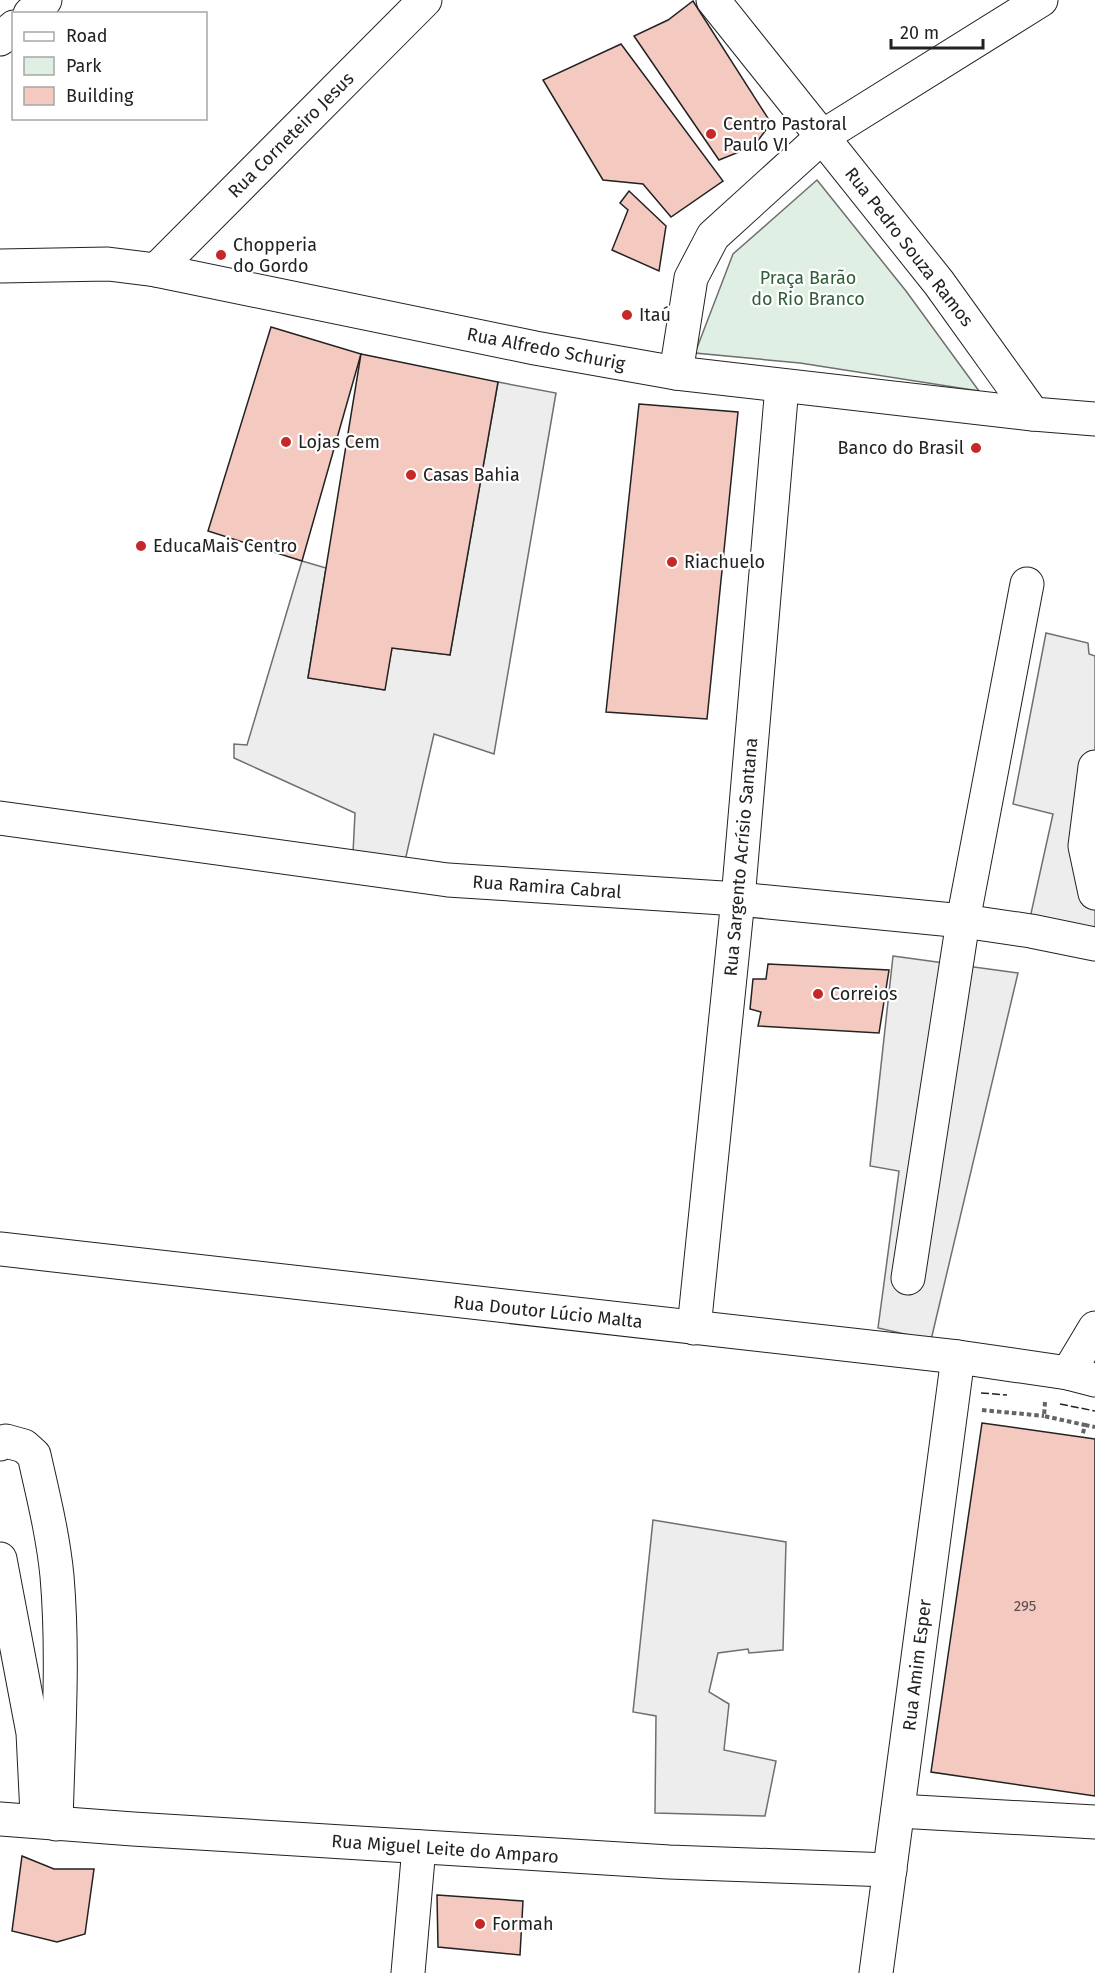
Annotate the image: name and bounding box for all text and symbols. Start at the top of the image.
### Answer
legend [12,12,207,120]
scale bar [891,12,982,50]
text: 20 m [900,22,939,44]
text: Road [66,25,108,47]
text: Park [66,55,102,77]
street label: Rua Corneteiro Jesus [224,68,358,202]
text: Building [66,85,134,107]
place label: Centro Pastoral Paulo VI [723,113,847,156]
marker: Centro Pastoral Paulo VI [704,127,718,141]
street label: Rua Pedro Souza Ramos [840,163,978,331]
place label: Chopperia do Gordo [233,234,317,277]
marker: Chopperia do Gordo [214,248,228,262]
park label: Praça Barão do Rio Branco [751,267,865,310]
place label: Itaú [639,304,671,326]
marker: Itaú [620,308,634,322]
street label: Rua Alfredo Schurig [465,323,628,375]
place label: Lojas Cem [298,431,380,453]
marker: Lojas Cem [279,435,293,449]
place label: Banco do Brasil [838,437,964,459]
marker: Banco do Brasil [969,441,983,455]
place label: Casas Bahia [423,464,520,486]
marker: Casas Bahia [404,468,418,482]
place label: EducaMais Centro [153,535,297,557]
marker: EducaMais Centro [134,539,148,553]
place label: Riachuelo [684,551,765,573]
marker: Riachuelo [665,555,679,569]
street label: Rua Sargento Acrísio Santana [720,737,762,977]
street label: Rua Ramira Cabral [472,871,622,903]
place label: Correios [830,983,897,1005]
marker: Correios [811,987,825,1001]
street label: Rua Doutor Lúcio Malta [452,1291,644,1333]
house number: 295 [1014,1597,1036,1615]
street label: Rua Amim Esper [898,1598,936,1732]
street label: Rua Miguel Leite do Amparo [331,1830,559,1868]
place label: Formah [492,1913,553,1935]
marker: Formah [473,1917,487,1931]

